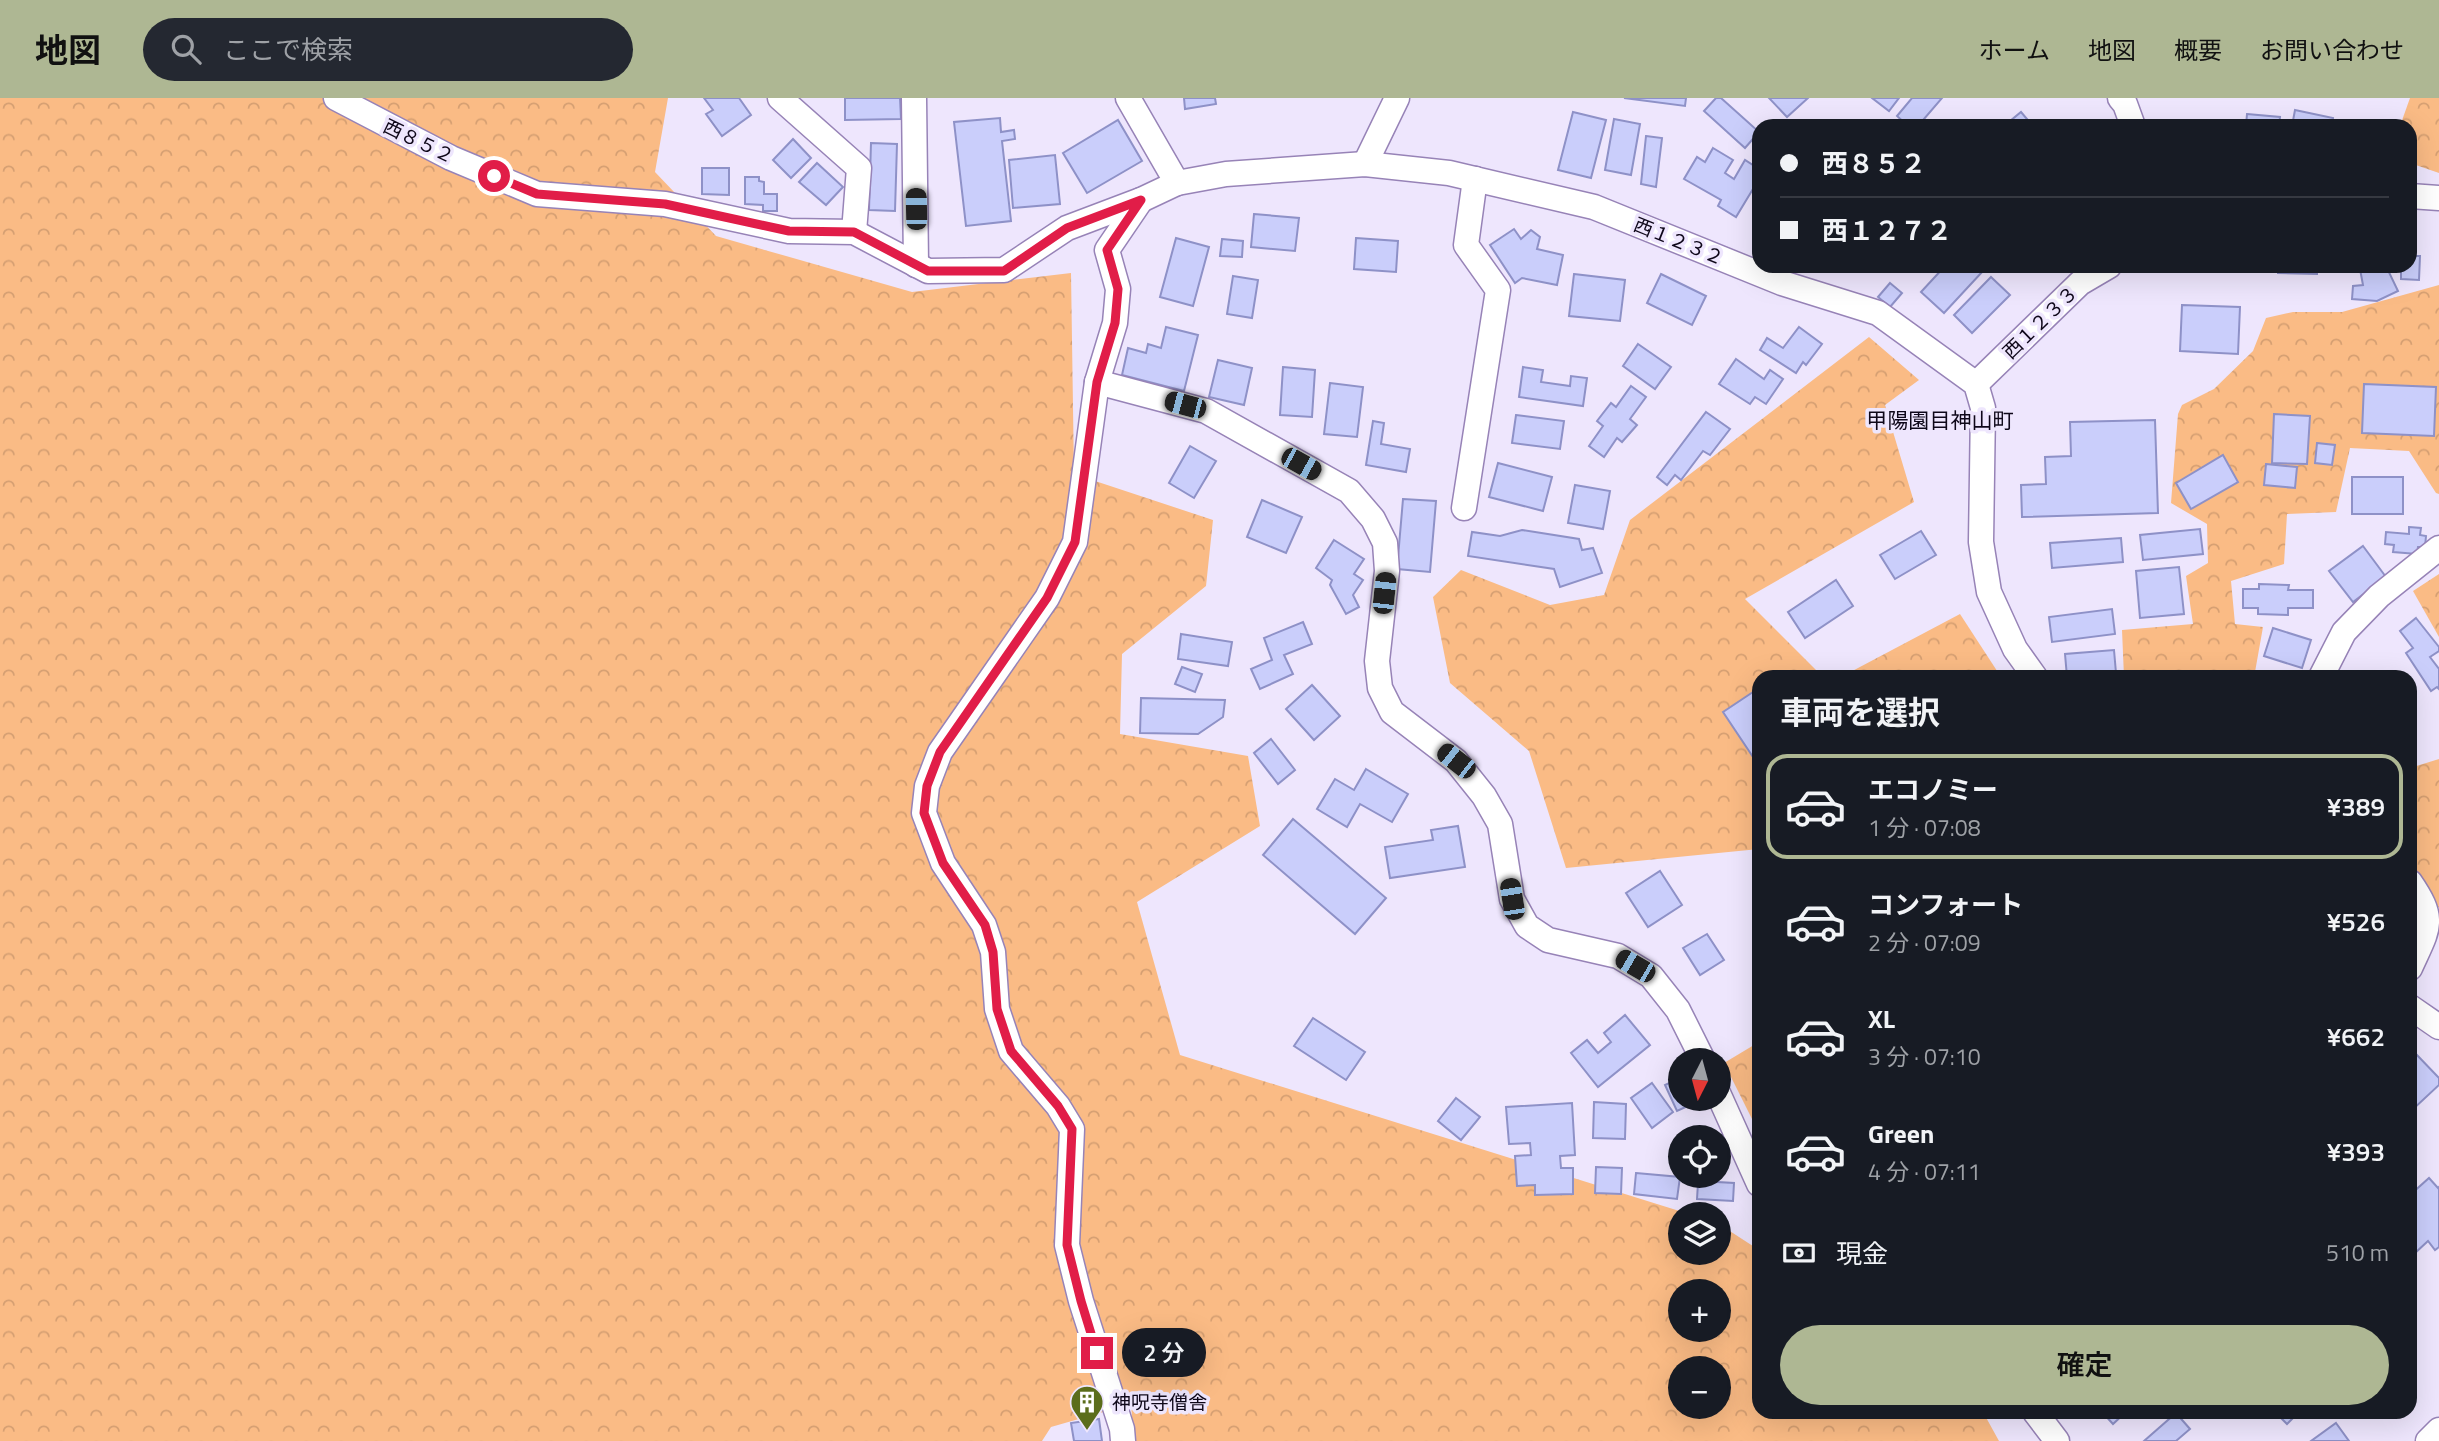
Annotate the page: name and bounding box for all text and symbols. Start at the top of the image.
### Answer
search box [143,18,633,81]
text: 地図 [35,25,101,75]
icon: search [167,30,205,68]
text: ここで検索 [223,30,353,69]
text: ホーム [1979,32,2050,68]
text: 地図 [2088,32,2136,68]
text: 概要 [2174,32,2222,68]
text: お問い合わせ [2260,32,2404,68]
street label: 西８５２ [379,111,460,170]
text: 西８５２ [1822,144,1926,183]
route start [478,160,510,192]
car [906,188,927,230]
street label: 西１２３２ [1630,209,1729,272]
text: 西１２７２ [1822,211,1952,250]
street label: 西１２３３ [1995,278,2084,365]
car [1162,389,1209,421]
district label: 甲陽園目神山町 [1867,404,2014,436]
car [1278,445,1325,483]
car [1372,571,1397,615]
text: 車両を選択 [1780,688,1940,736]
car [1433,740,1480,782]
text: エコノミー [1868,770,1998,809]
icon: car [1784,775,1847,838]
text: ¥389 [2327,787,2385,826]
text: 1 分 · 07:08 [1868,810,1981,845]
car [1499,877,1526,921]
text: コンフォート [1868,885,2023,924]
icon: car [1784,890,1847,953]
text: ¥526 [2327,902,2385,941]
text: 2 分 · 07:09 [1868,925,1981,960]
car [1612,946,1659,986]
text: XL [1868,999,1895,1038]
icon: car [1784,1005,1847,1068]
text: ¥662 [2327,1017,2385,1056]
text: 3 分 · 07:10 [1868,1039,1981,1074]
north arrow [1668,1048,1731,1111]
map controls [1668,1048,1731,1419]
text: Green [1868,1114,1934,1153]
icon: car [1784,1120,1847,1183]
button: locate [1668,1125,1731,1188]
text: ¥393 [2327,1132,2385,1171]
text: 4 分 · 07:11 [1868,1154,1981,1189]
button: layers [1668,1202,1731,1265]
icon: cash [1780,1234,1818,1272]
text: 現金 [1836,1234,1888,1273]
text: 510 m [2326,1235,2389,1270]
button: + [1668,1279,1731,1342]
button: 確定 [1780,1325,2389,1405]
callout: 2 分 [1122,1328,1206,1378]
text: 2 分 [1144,1335,1184,1370]
route end [1081,1337,1113,1369]
button: − [1668,1356,1731,1419]
building icon: 神呪寺僧舎 [1068,1383,1106,1432]
place label: 神呪寺僧舎 [1112,1387,1207,1416]

